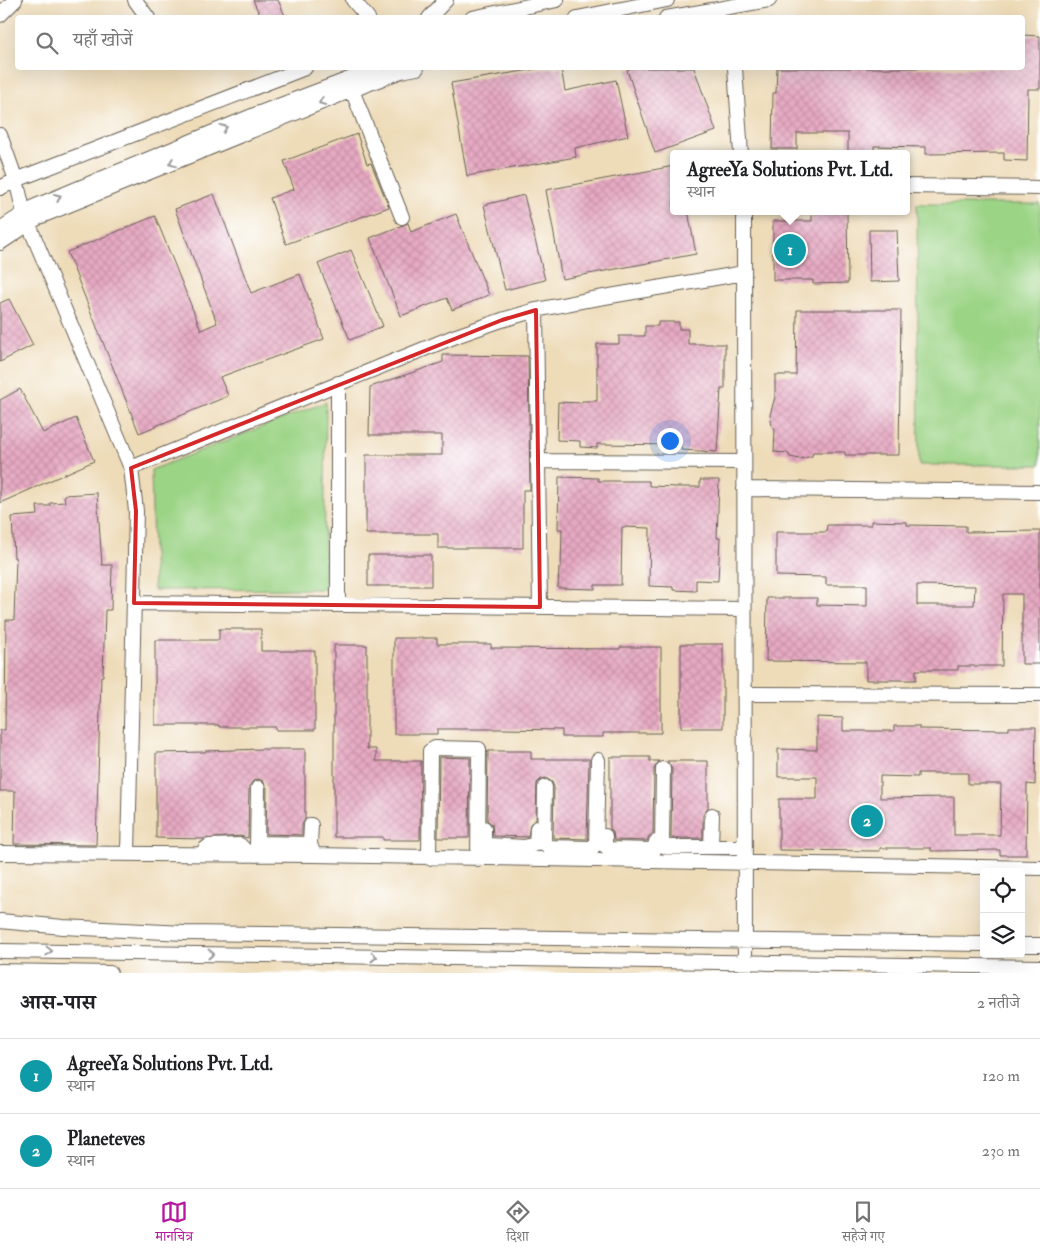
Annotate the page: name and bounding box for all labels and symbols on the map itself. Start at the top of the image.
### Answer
one-way arrow [318,96,327,107]
one-way arrow [219,124,228,134]
one-way arrow [168,158,176,168]
one-way arrow [53,193,62,204]
pin: 1 [774,231,806,269]
your location [657,428,683,454]
pin: 2 [851,802,883,840]
one-way arrow [45,946,53,956]
one-way arrow [208,949,215,959]
one-way arrow [370,951,378,962]

